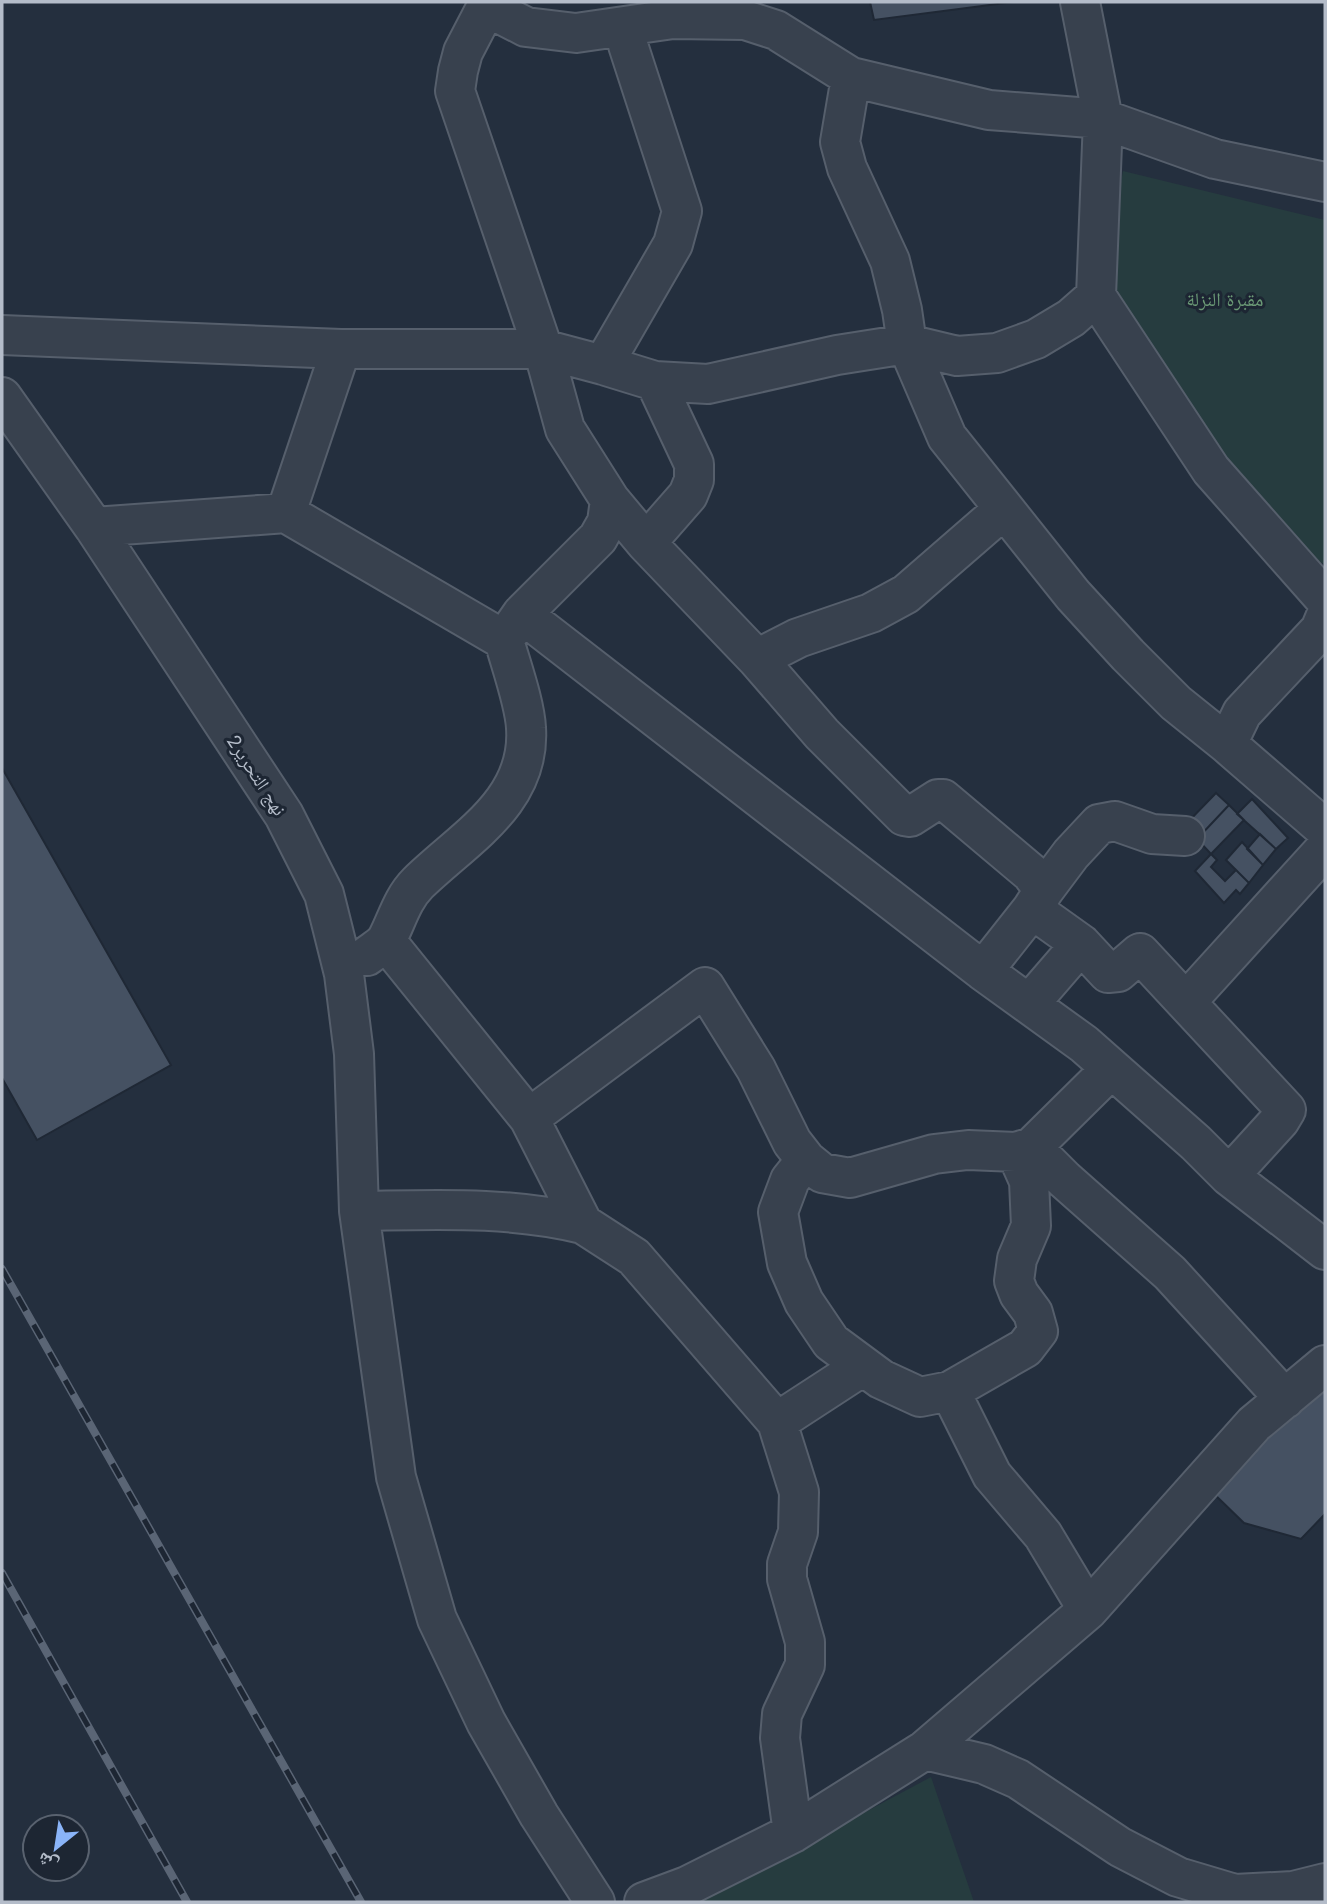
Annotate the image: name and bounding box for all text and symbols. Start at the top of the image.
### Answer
park label: مقبرة النزلة [1186,286,1264,313]
street label: نهج التحرير2 [220,730,293,821]
north arrow [21,1813,91,1883]
text: ش [32,1846,63,1879]

